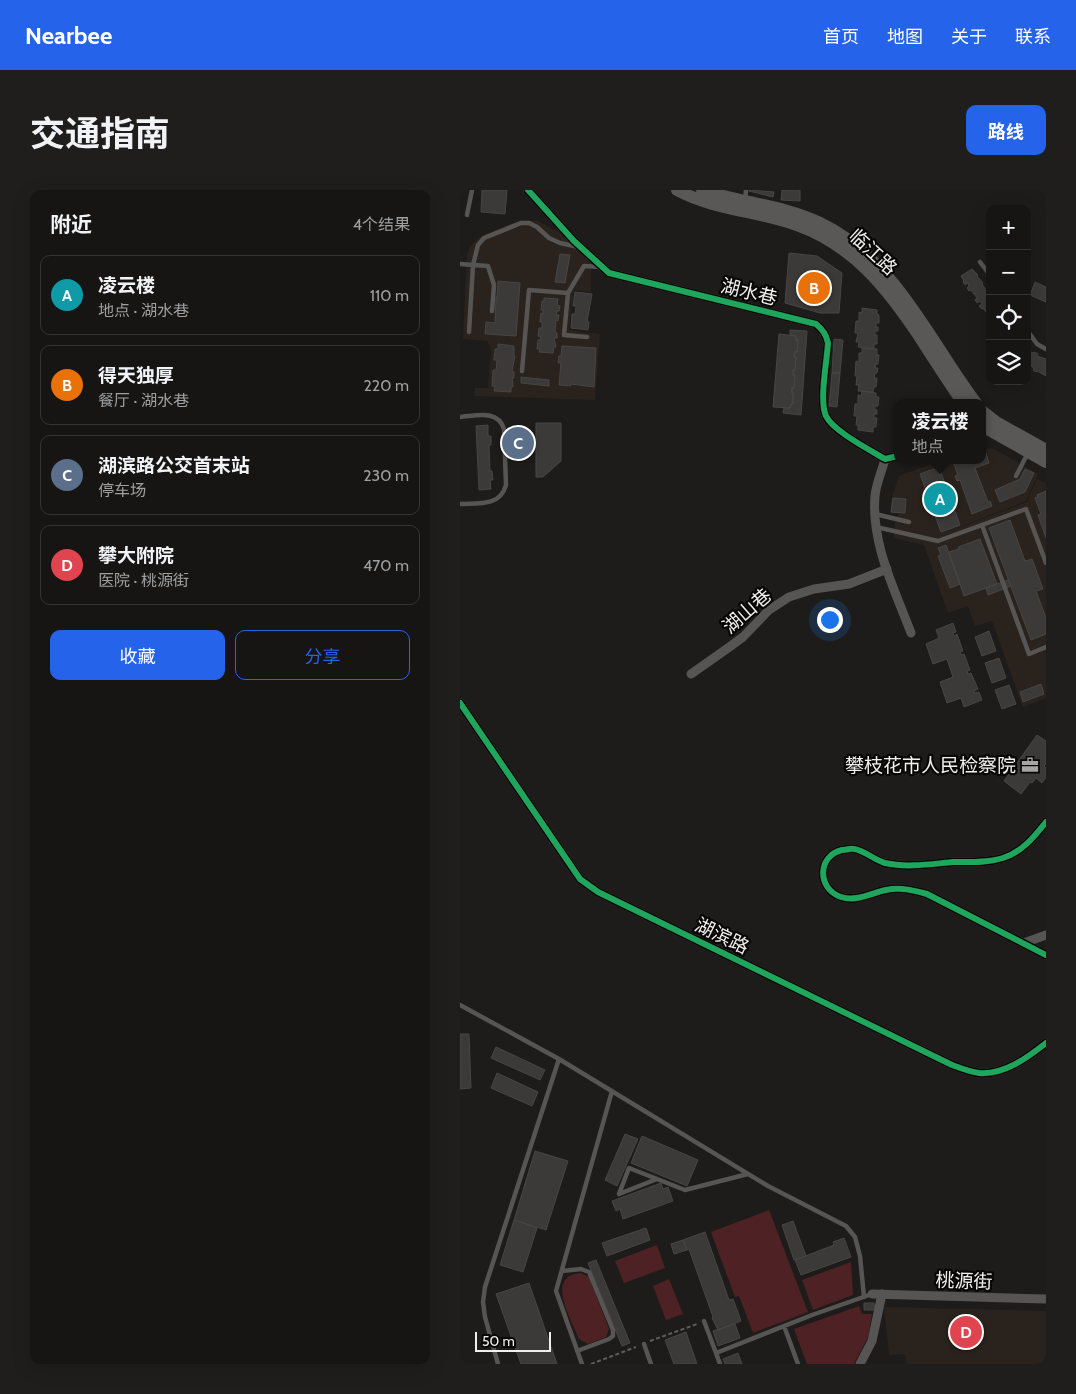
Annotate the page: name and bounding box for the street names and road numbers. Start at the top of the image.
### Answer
street label: 临江路 [844,224,902,280]
street label: 湖水巷 [719,274,779,310]
street label: 湖山巷 [718,584,776,638]
street label: 湖滨路 [691,913,753,959]
street label: 桃源街 [935,1269,993,1293]

